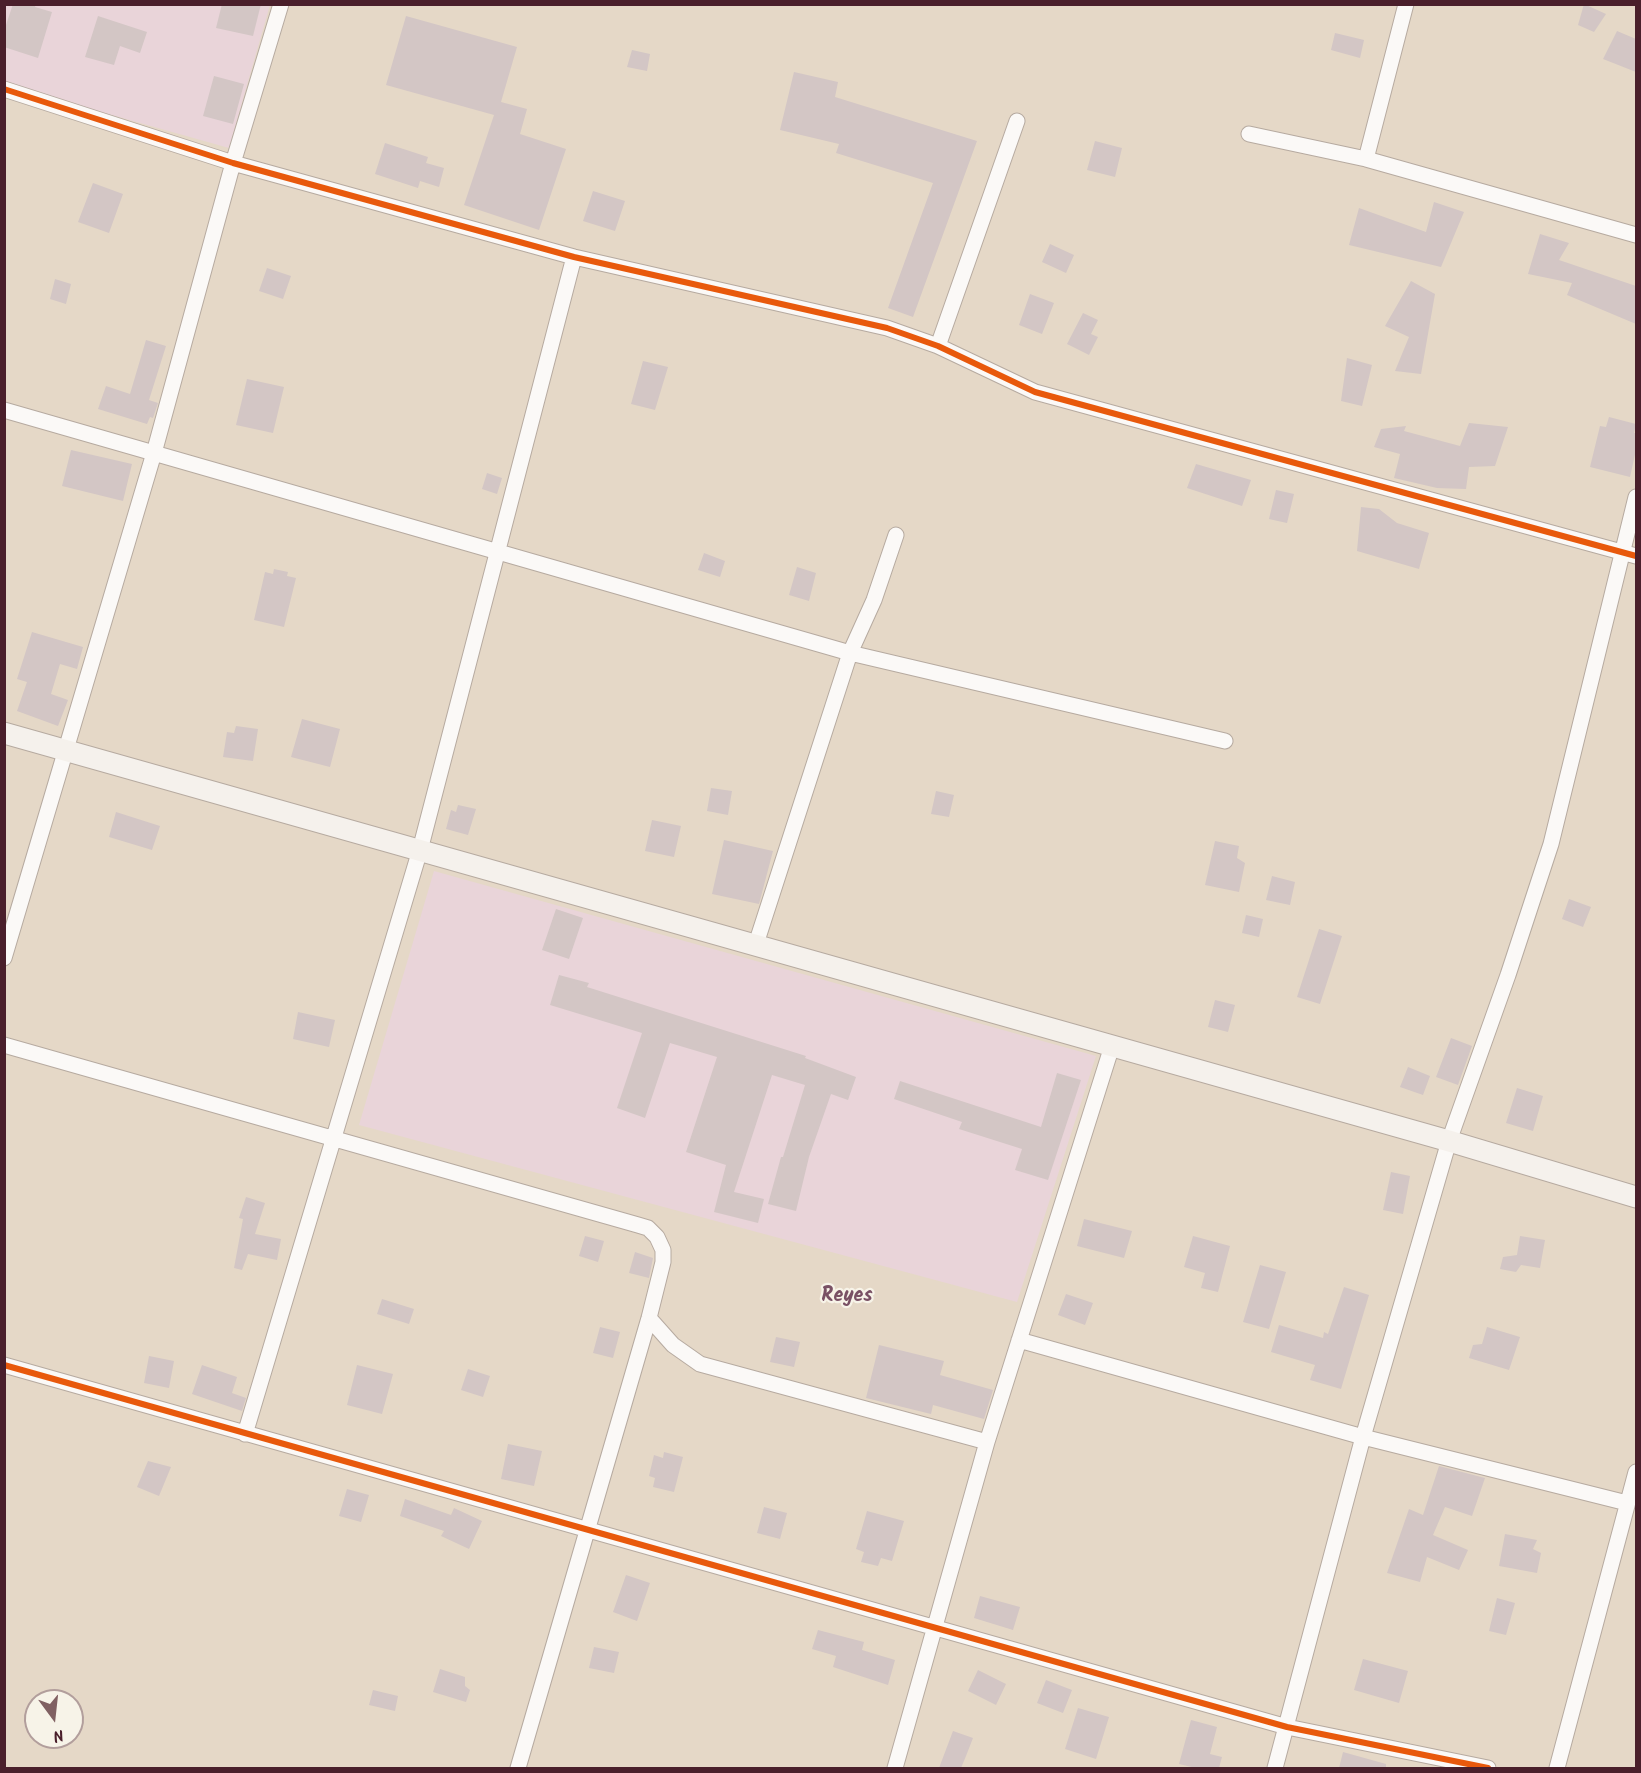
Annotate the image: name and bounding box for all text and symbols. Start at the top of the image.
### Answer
district label: Reyes [821,1286,873,1310]
north arrow [24,1689,84,1749]
text: N [50,1722,66,1748]

